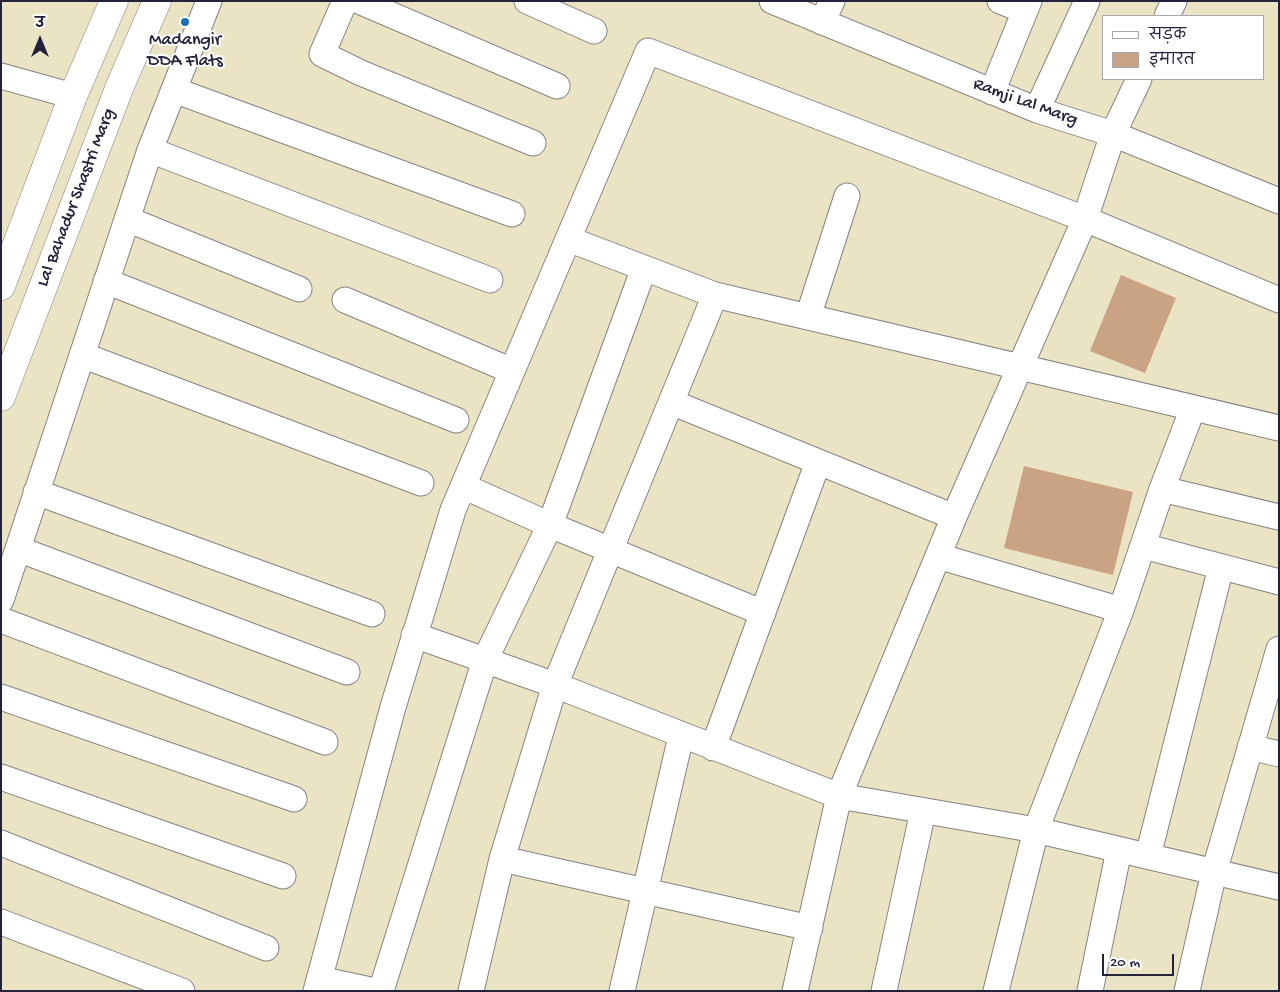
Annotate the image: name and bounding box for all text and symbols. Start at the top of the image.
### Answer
north arrow [15,15,65,65]
legend [1102,15,1265,80]
text: उ [35,16,45,33]
marker: Madangir DDA Flats [179,16,191,28]
text: सड़क [1149,27,1186,45]
place label: Madangir DDA Flats [147,30,223,72]
text: इमारत [1149,52,1195,70]
street label: Ramji Lal Marg [970,74,1080,132]
street label: Lal Bahadur Shastri Marg [33,106,121,290]
scale bar [1105,944,1178,976]
text: 20 m [1110,954,1140,972]

